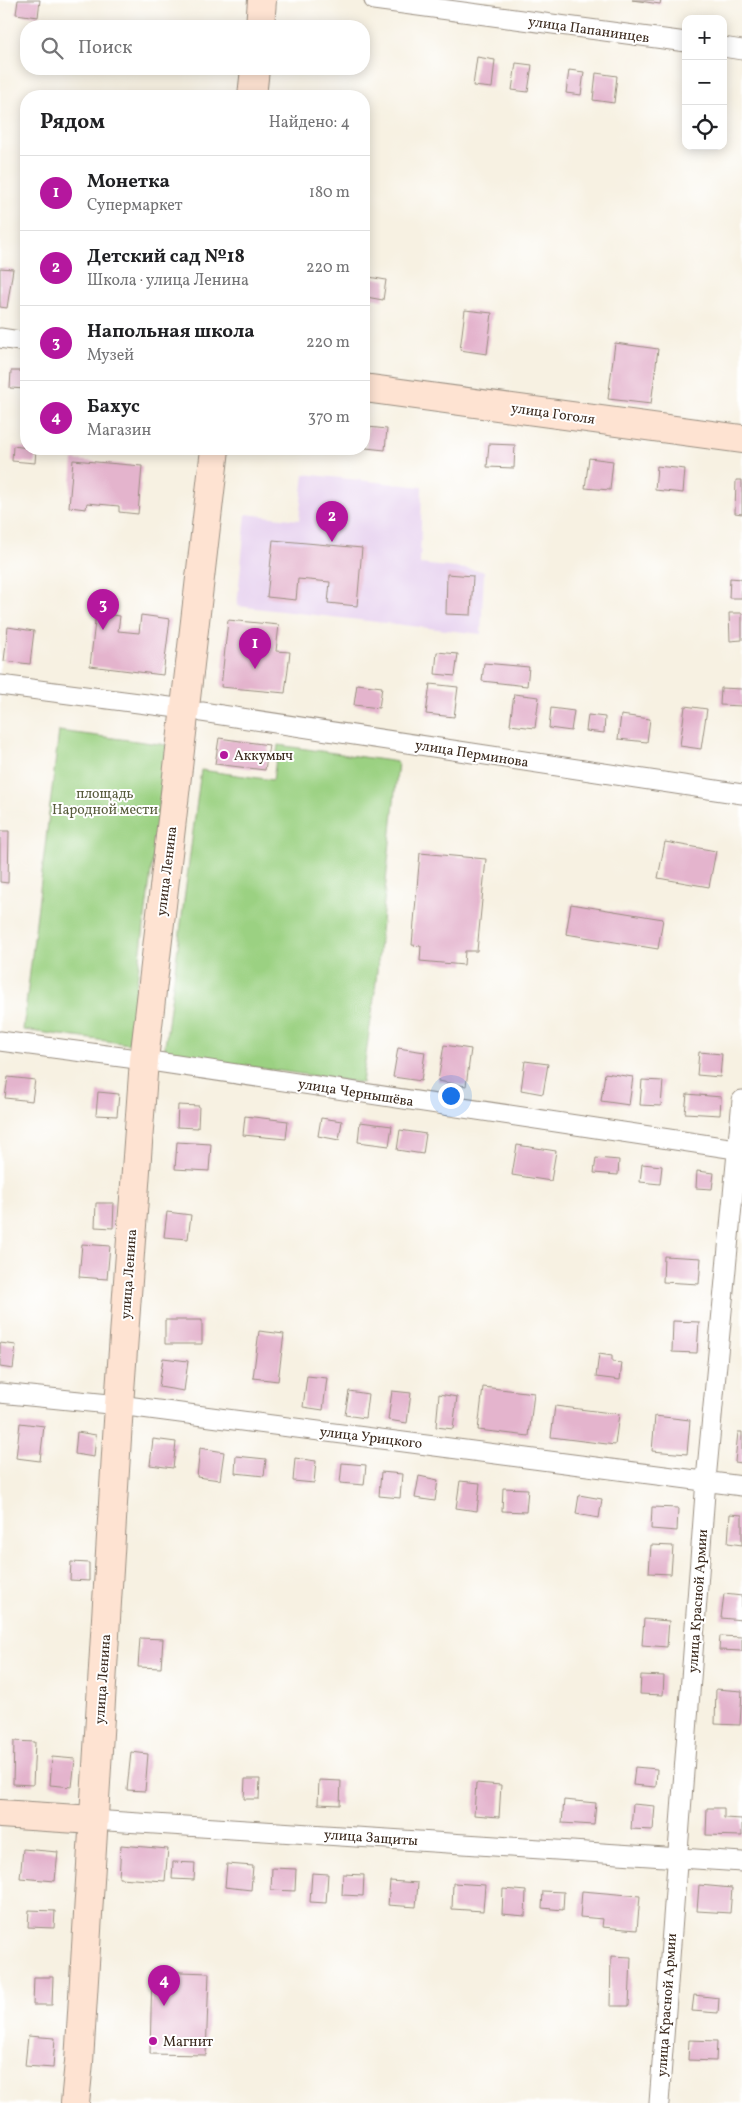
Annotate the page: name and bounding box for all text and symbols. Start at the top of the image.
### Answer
street label: улица Папанинцев [527,13,651,48]
map controls [682,15,727,150]
button: + [682,15,727,60]
search box [20,20,370,75]
icon: search [38,34,66,62]
text: Поиск [78,35,132,61]
button: − [682,60,727,105]
button: locate [682,105,727,150]
text: Рядом [40,108,105,137]
text: Найдено: 4 [269,112,350,134]
text: Монетка [87,169,170,195]
text: 1 [53,182,59,204]
text: 180 m [309,182,350,204]
text: Супермаркет [87,195,183,217]
text: Детский сад №18 [87,244,245,270]
text: 2 [52,257,60,279]
text: 220 m [306,257,350,279]
text: Школа · улица Ленина [87,270,249,292]
text: Напольная школа [87,319,255,345]
text: 3 [52,332,60,354]
text: 220 m [306,332,350,354]
text: Музей [87,345,134,367]
text: Бахус [87,394,140,420]
street label: улица Гоголя [510,399,596,430]
text: 4 [51,407,61,429]
text: 370 m [308,407,350,429]
text: Магазин [87,420,151,442]
pin: 2 [316,501,348,542]
pin: 3 [87,589,119,630]
pin: 1 [239,628,271,669]
street label: улица Перминова [414,736,530,773]
place label: Аккумыч [234,747,293,766]
marker: Аккумыч [218,749,230,761]
park label: площадь Народной мести [52,785,158,820]
street label: улица Ленина [153,825,182,917]
street label: улица Чернышёва [297,1075,415,1112]
your location [438,1083,464,1109]
street label: улица Ленина [117,1228,142,1320]
street label: улица Урицкого [318,1423,423,1454]
street label: улица Красной Армии [684,1528,713,1674]
street label: улица Ленина [91,1633,116,1725]
street label: улица Защиты [323,1826,419,1851]
street label: улица Красной Армии [653,1932,682,2078]
pin: 4 [148,1965,180,2006]
place label: Магнит [163,2033,213,2052]
marker: Магнит [147,2035,159,2047]

